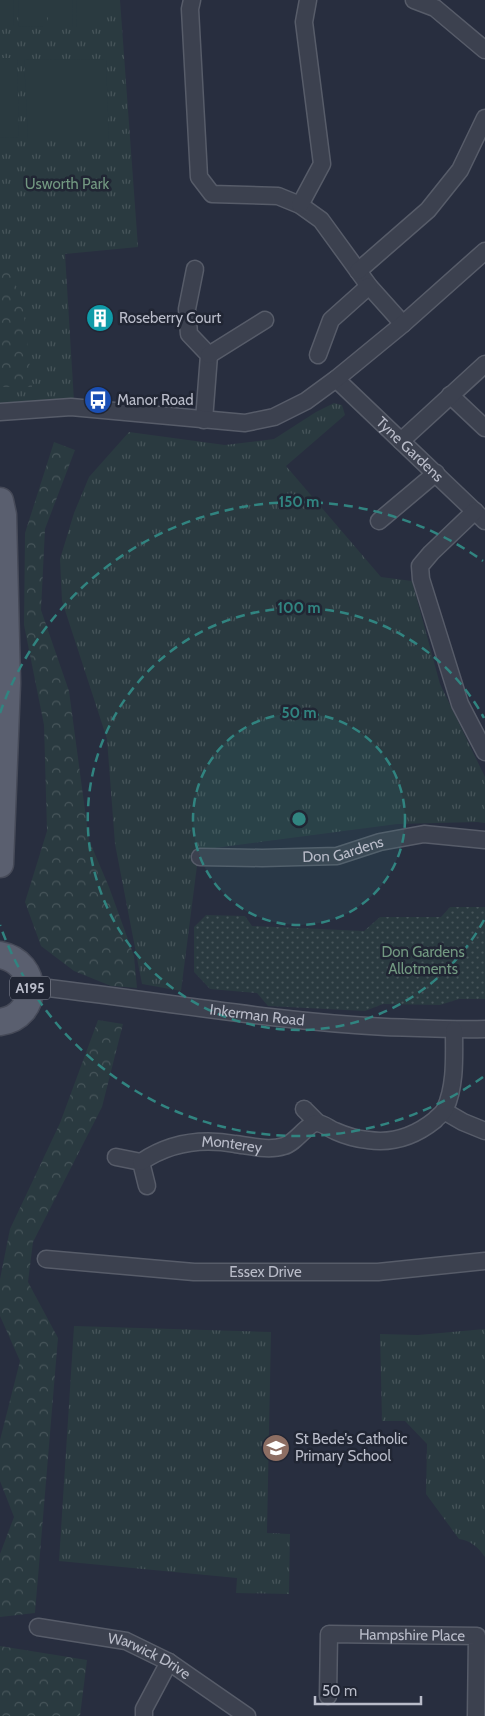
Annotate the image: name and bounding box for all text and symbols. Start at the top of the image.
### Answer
park label: Usworth Park [25,175,109,193]
building icon: Roseberry Court [85,303,115,333]
place label: Roseberry Court [119,309,221,327]
bus stop icon: Manor Road [83,385,113,415]
place label: Manor Road [117,391,194,409]
street label: Tyne Gardens [372,413,447,486]
text: 150 m [279,493,319,511]
text: 100 m [277,599,321,617]
text: 50 m [281,704,317,722]
centre of rings [290,810,308,828]
street label: Don Gardens [302,833,385,866]
park label: Don Gardens Allotments [381,943,465,978]
road number: A195 [10,976,50,1000]
street label: Inkerman Road [209,1000,306,1030]
street label: Monterey [201,1133,263,1157]
street label: Essex Drive [229,1263,302,1281]
place label: St Bede's Catholic Primary School [295,1430,408,1465]
school or university icon: St Bede's Catholic Primary School [261,1433,291,1463]
street label: Hampshire Place [359,1625,465,1645]
street label: Warwick Drive [107,1629,194,1683]
scale bar [315,1674,421,1706]
text: 50 m [322,1682,357,1700]

